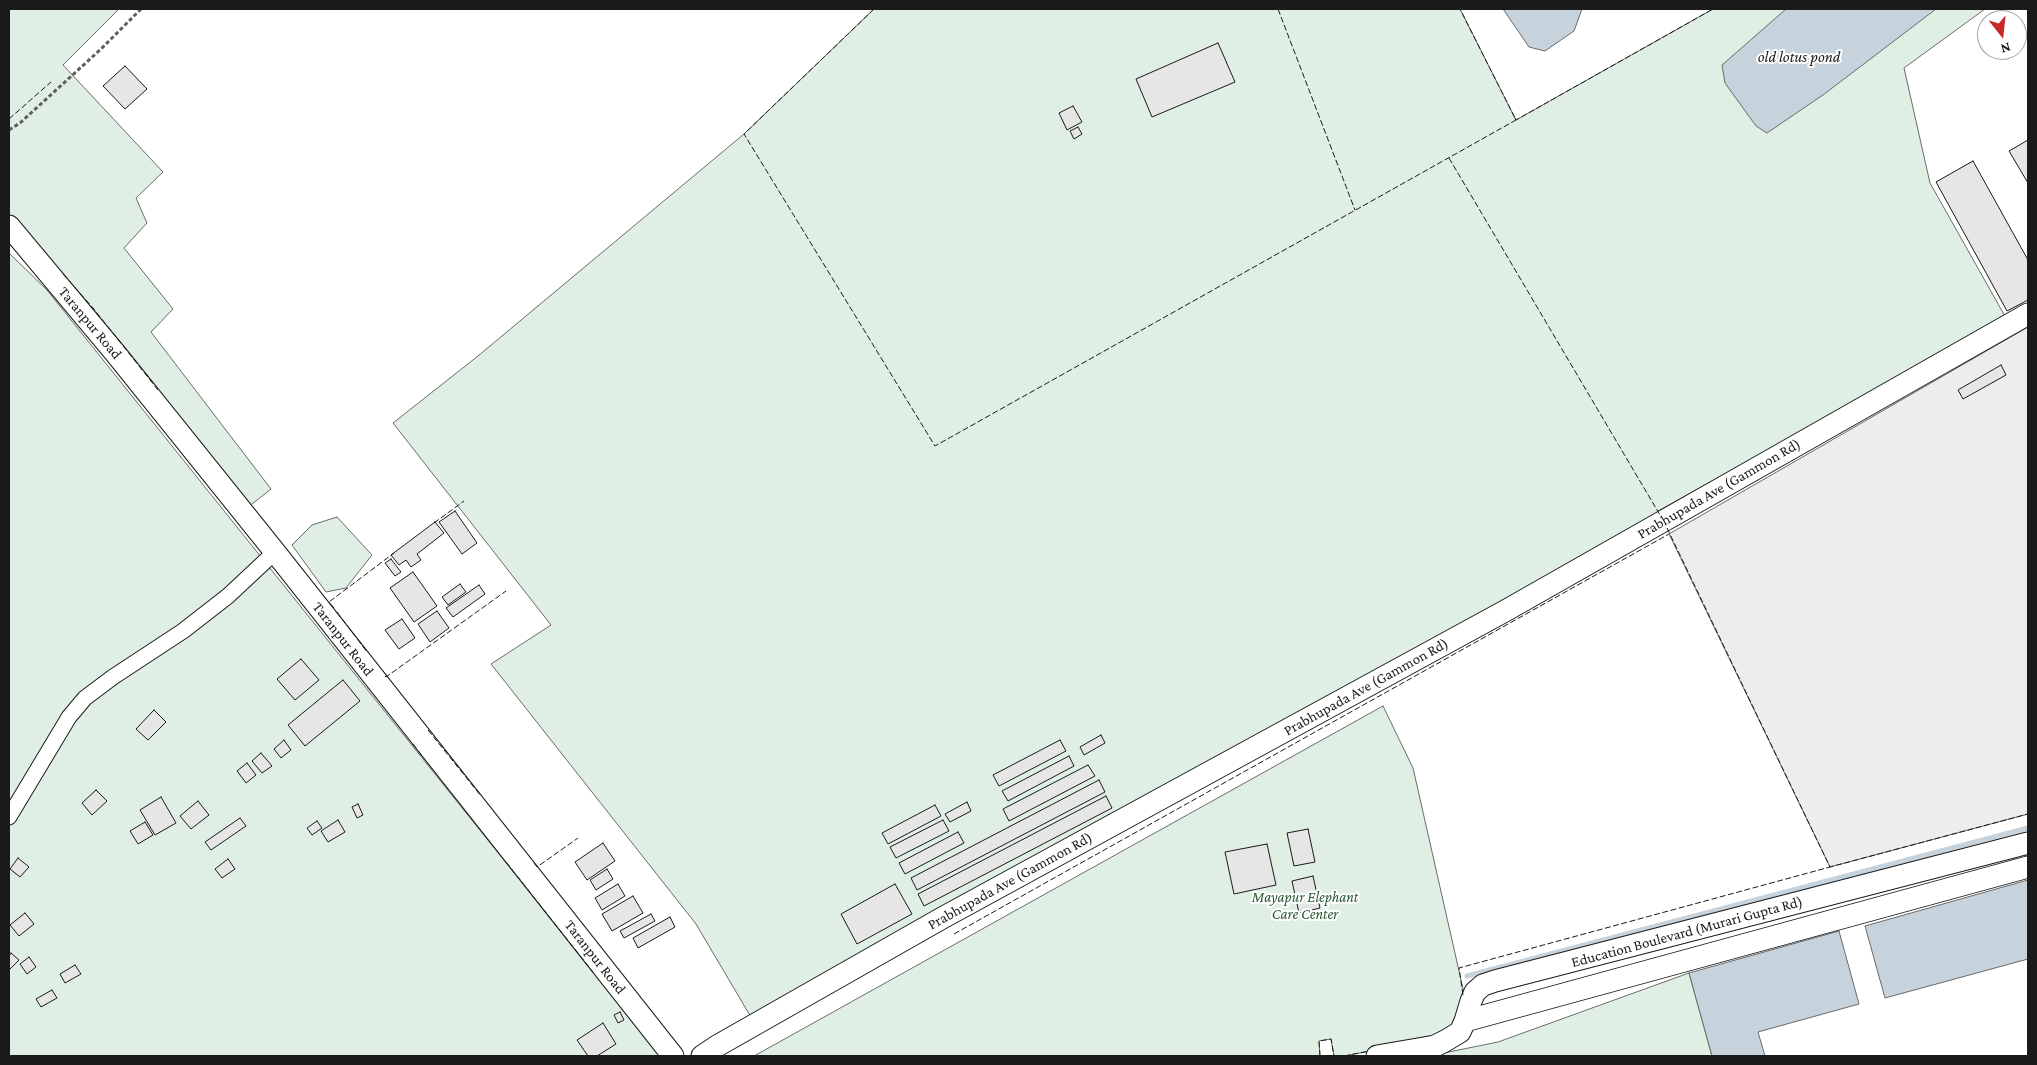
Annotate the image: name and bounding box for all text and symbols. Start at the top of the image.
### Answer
north arrow [1977,10,2027,60]
text: N [1999,39,2013,57]
water label: old lotus pond [1758,47,1840,67]
street label: Taranpur Road [55,283,125,363]
street label: Prabhupada Ave (Gammon Rd) [1634,435,1804,543]
street label: Taranpur Road [309,598,377,680]
street label: Prabhupada Ave (Gammon Rd) [1281,634,1451,740]
street label: Prabhupada Ave (Gammon Rd) [925,828,1095,934]
park label: Mayapur Elephant Care Center [1252,888,1358,923]
street label: Education Boulevard (Murari Gupta Rd) [1569,892,1805,972]
street label: Taranpur Road [561,916,629,998]

